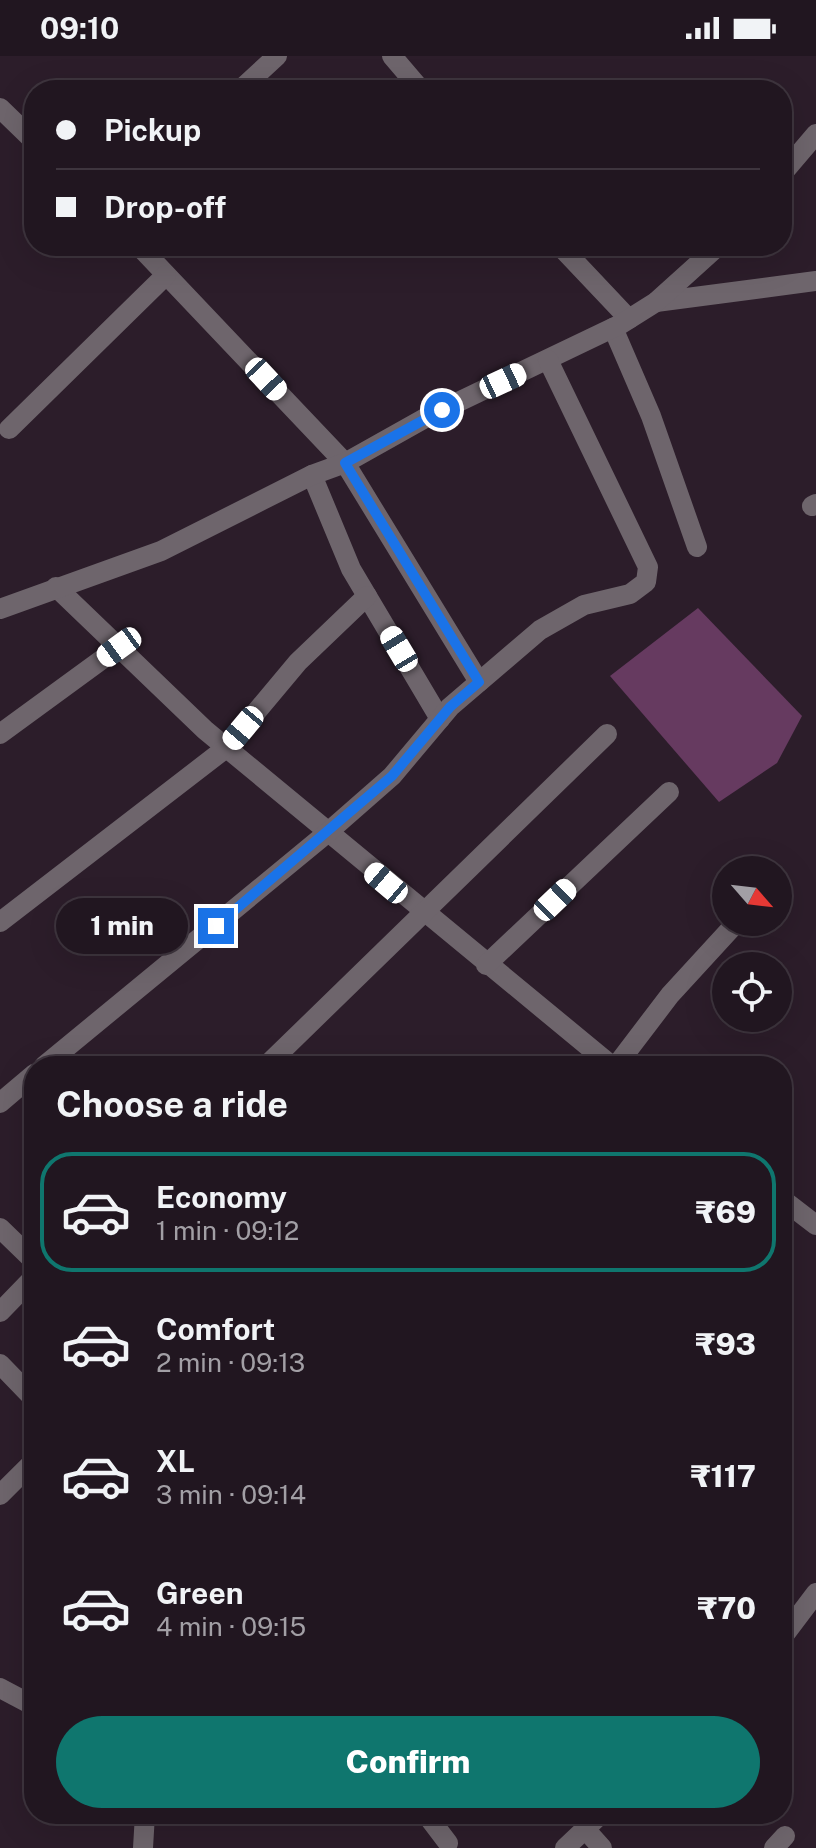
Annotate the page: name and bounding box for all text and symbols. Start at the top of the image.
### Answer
text: 09:10 [40,10,119,46]
text: Pickup [104,112,201,148]
text: Drop-off [104,189,226,225]
car [241,353,291,405]
car [476,360,530,402]
route start [424,392,460,428]
car [376,622,422,676]
car [93,623,145,671]
car [218,702,268,754]
north arrow [712,856,792,936]
map controls [712,856,792,1032]
car [360,858,412,908]
car [529,875,581,925]
callout: 1 min [56,898,188,954]
route end [198,908,234,944]
text: 1 min [90,910,154,941]
button: locate [712,952,792,1032]
text: Choose a ride [56,1083,288,1125]
icon: car [60,1176,132,1248]
text: Economy [156,1179,287,1215]
text: ₹69 [695,1194,756,1230]
text: 1 min · 09:12 [156,1215,299,1246]
icon: car [60,1308,132,1380]
text: Comfort [156,1311,275,1347]
text: ₹93 [695,1326,756,1362]
text: 2 min · 09:13 [156,1347,305,1378]
icon: car [60,1440,132,1512]
text: XL [156,1443,195,1479]
text: ₹117 [690,1458,756,1494]
text: 3 min · 09:14 [156,1479,306,1510]
icon: car [60,1572,132,1644]
text: Green [156,1575,243,1611]
text: ₹70 [697,1590,756,1626]
text: 4 min · 09:15 [156,1611,306,1642]
button: Confirm [56,1716,760,1808]

